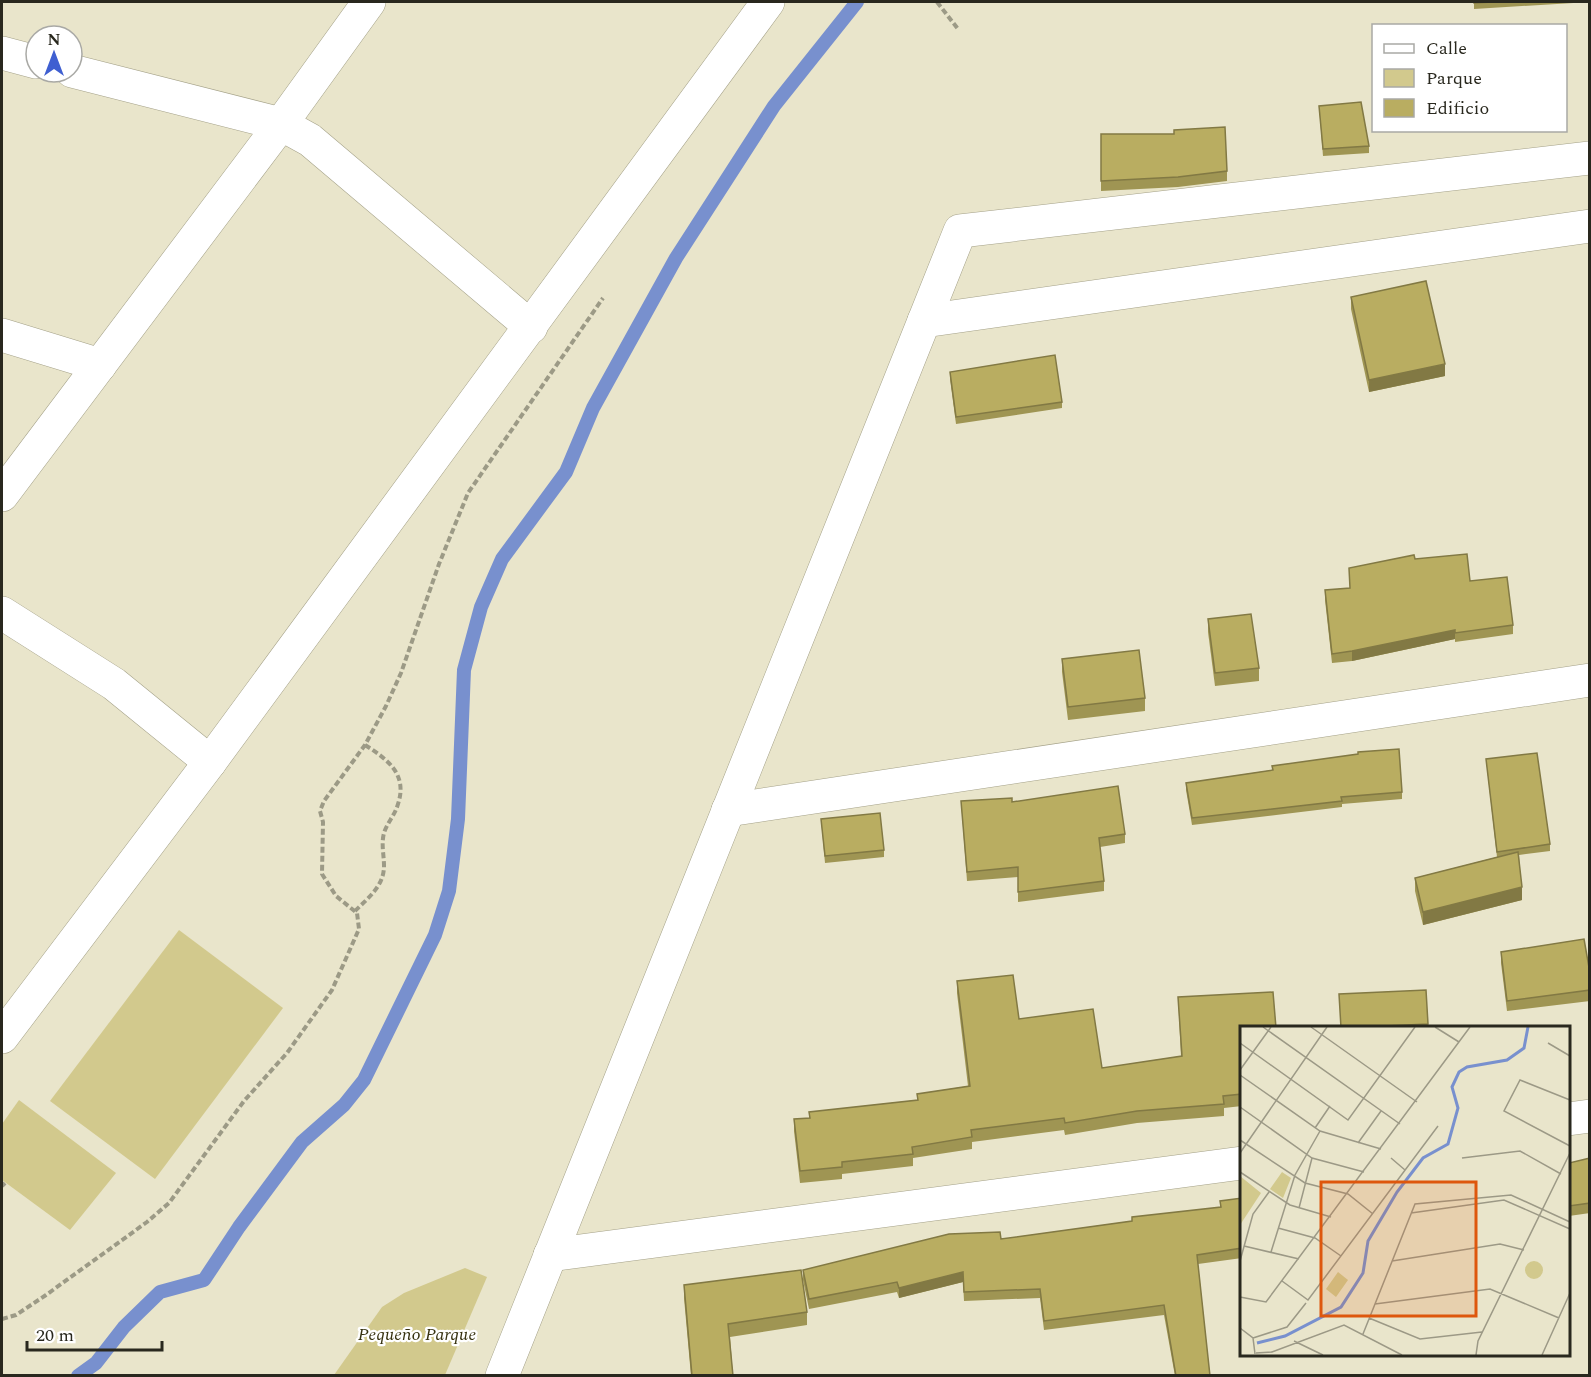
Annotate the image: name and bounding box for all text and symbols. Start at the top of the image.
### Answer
north arrow [24,24,84,84]
legend [1372,24,1567,132]
text: N [47,28,61,52]
text: Calle [1426,35,1467,62]
text: Parque [1426,65,1482,92]
text: Edificio [1426,95,1489,122]
inset map [1240,1026,1570,1356]
scale bar [27,1314,162,1352]
park label: Pequeño Parque [358,1321,476,1348]
text: 20 m [36,1322,74,1349]

